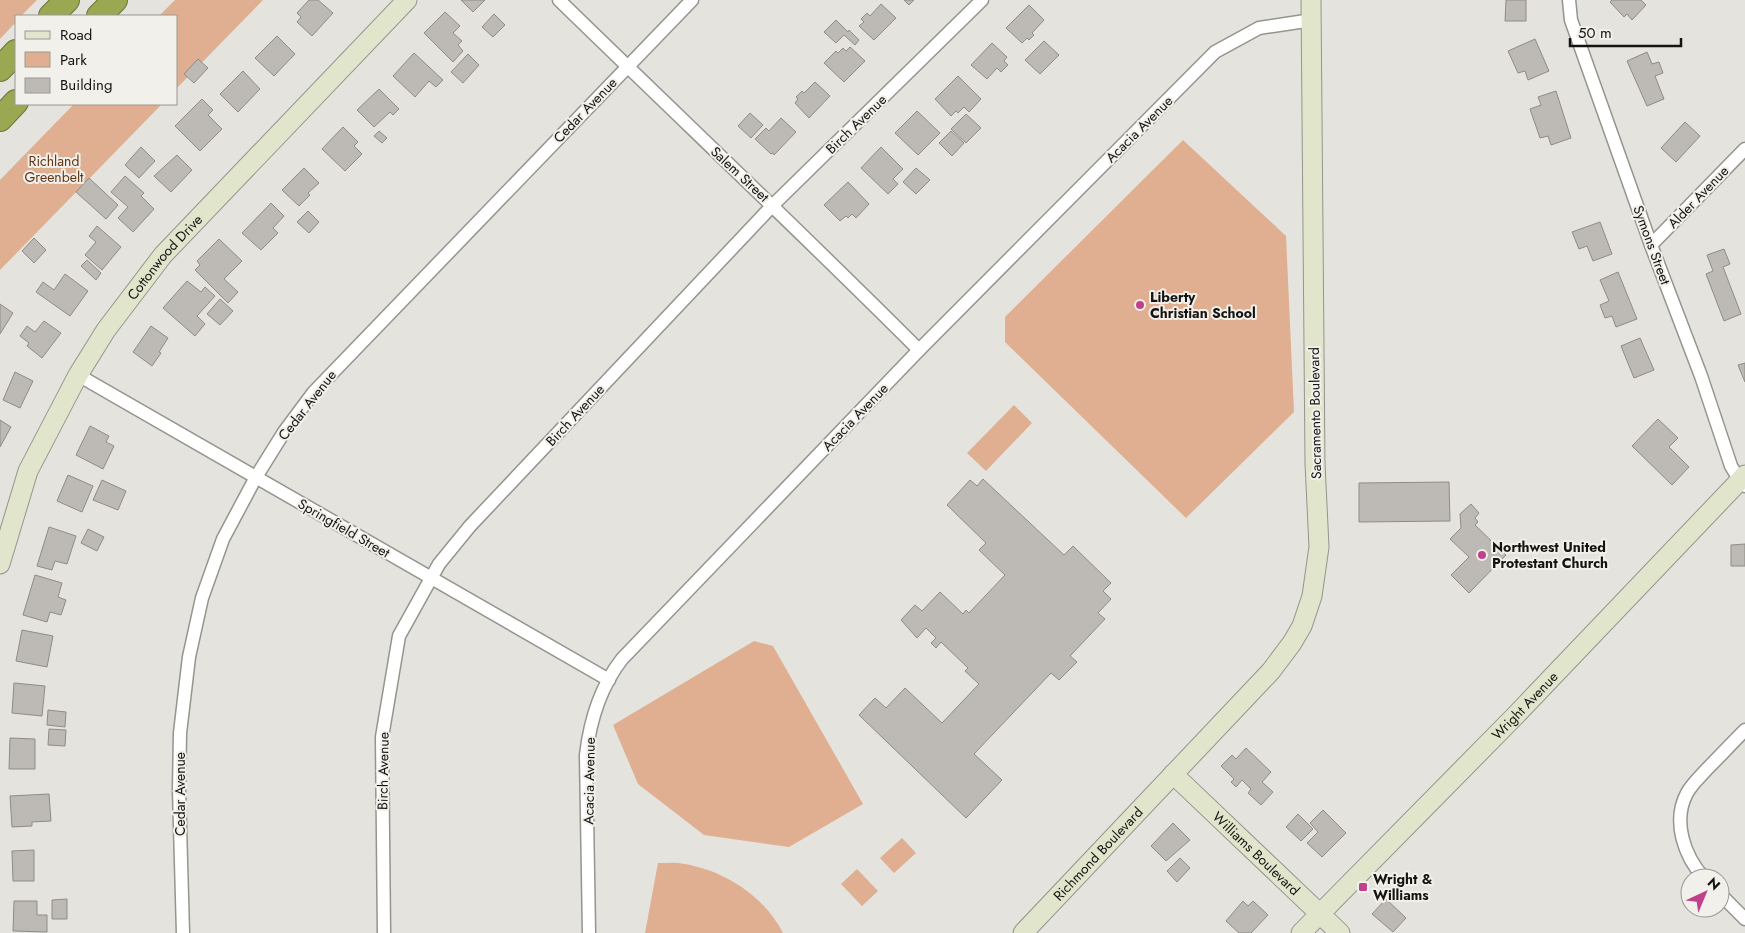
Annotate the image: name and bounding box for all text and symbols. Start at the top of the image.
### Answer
legend [15,15,178,105]
scale bar [1570,15,1681,47]
text: 50 m [1578,22,1612,44]
text: Road [60,24,92,46]
text: Park [60,49,87,71]
street label: Cedar Avenue [549,73,621,147]
text: Building [60,74,112,96]
street label: Birch Avenue [821,90,891,158]
street label: Acacia Avenue [1101,91,1177,167]
street label: Salem Street [706,142,774,207]
park label: Richland Greenbelt [25,151,84,187]
street label: Alder Avenue [1663,161,1733,233]
street label: Symons Street [1628,203,1676,288]
street label: Cottonwood Drive [122,210,207,304]
place label: Liberty Christian School [1150,287,1256,323]
marker: Liberty Christian School [1134,299,1146,311]
street label: Sacramento Boulevard [1304,347,1326,479]
street label: Cedar Avenue [273,366,341,444]
street label: Acacia Avenue [817,379,893,455]
street label: Birch Avenue [541,380,609,450]
street label: Springfield Street [294,494,394,563]
place label: Northwest United Protestant Church [1492,537,1608,573]
marker: Northwest United Protestant Church [1476,549,1488,561]
street label: Wright Avenue [1487,667,1562,744]
street label: Birch Avenue [372,732,394,810]
street label: Acacia Avenue [578,737,600,825]
street label: Cedar Avenue [170,752,190,836]
street label: Richmond Boulevard [1049,803,1147,905]
street label: Williams Boulevard [1208,807,1304,900]
north arrow [1680,868,1730,918]
place label: Wright & Williams [1373,869,1433,905]
text: N [1703,873,1725,895]
marker: Wright & Williams [1357,881,1369,893]

